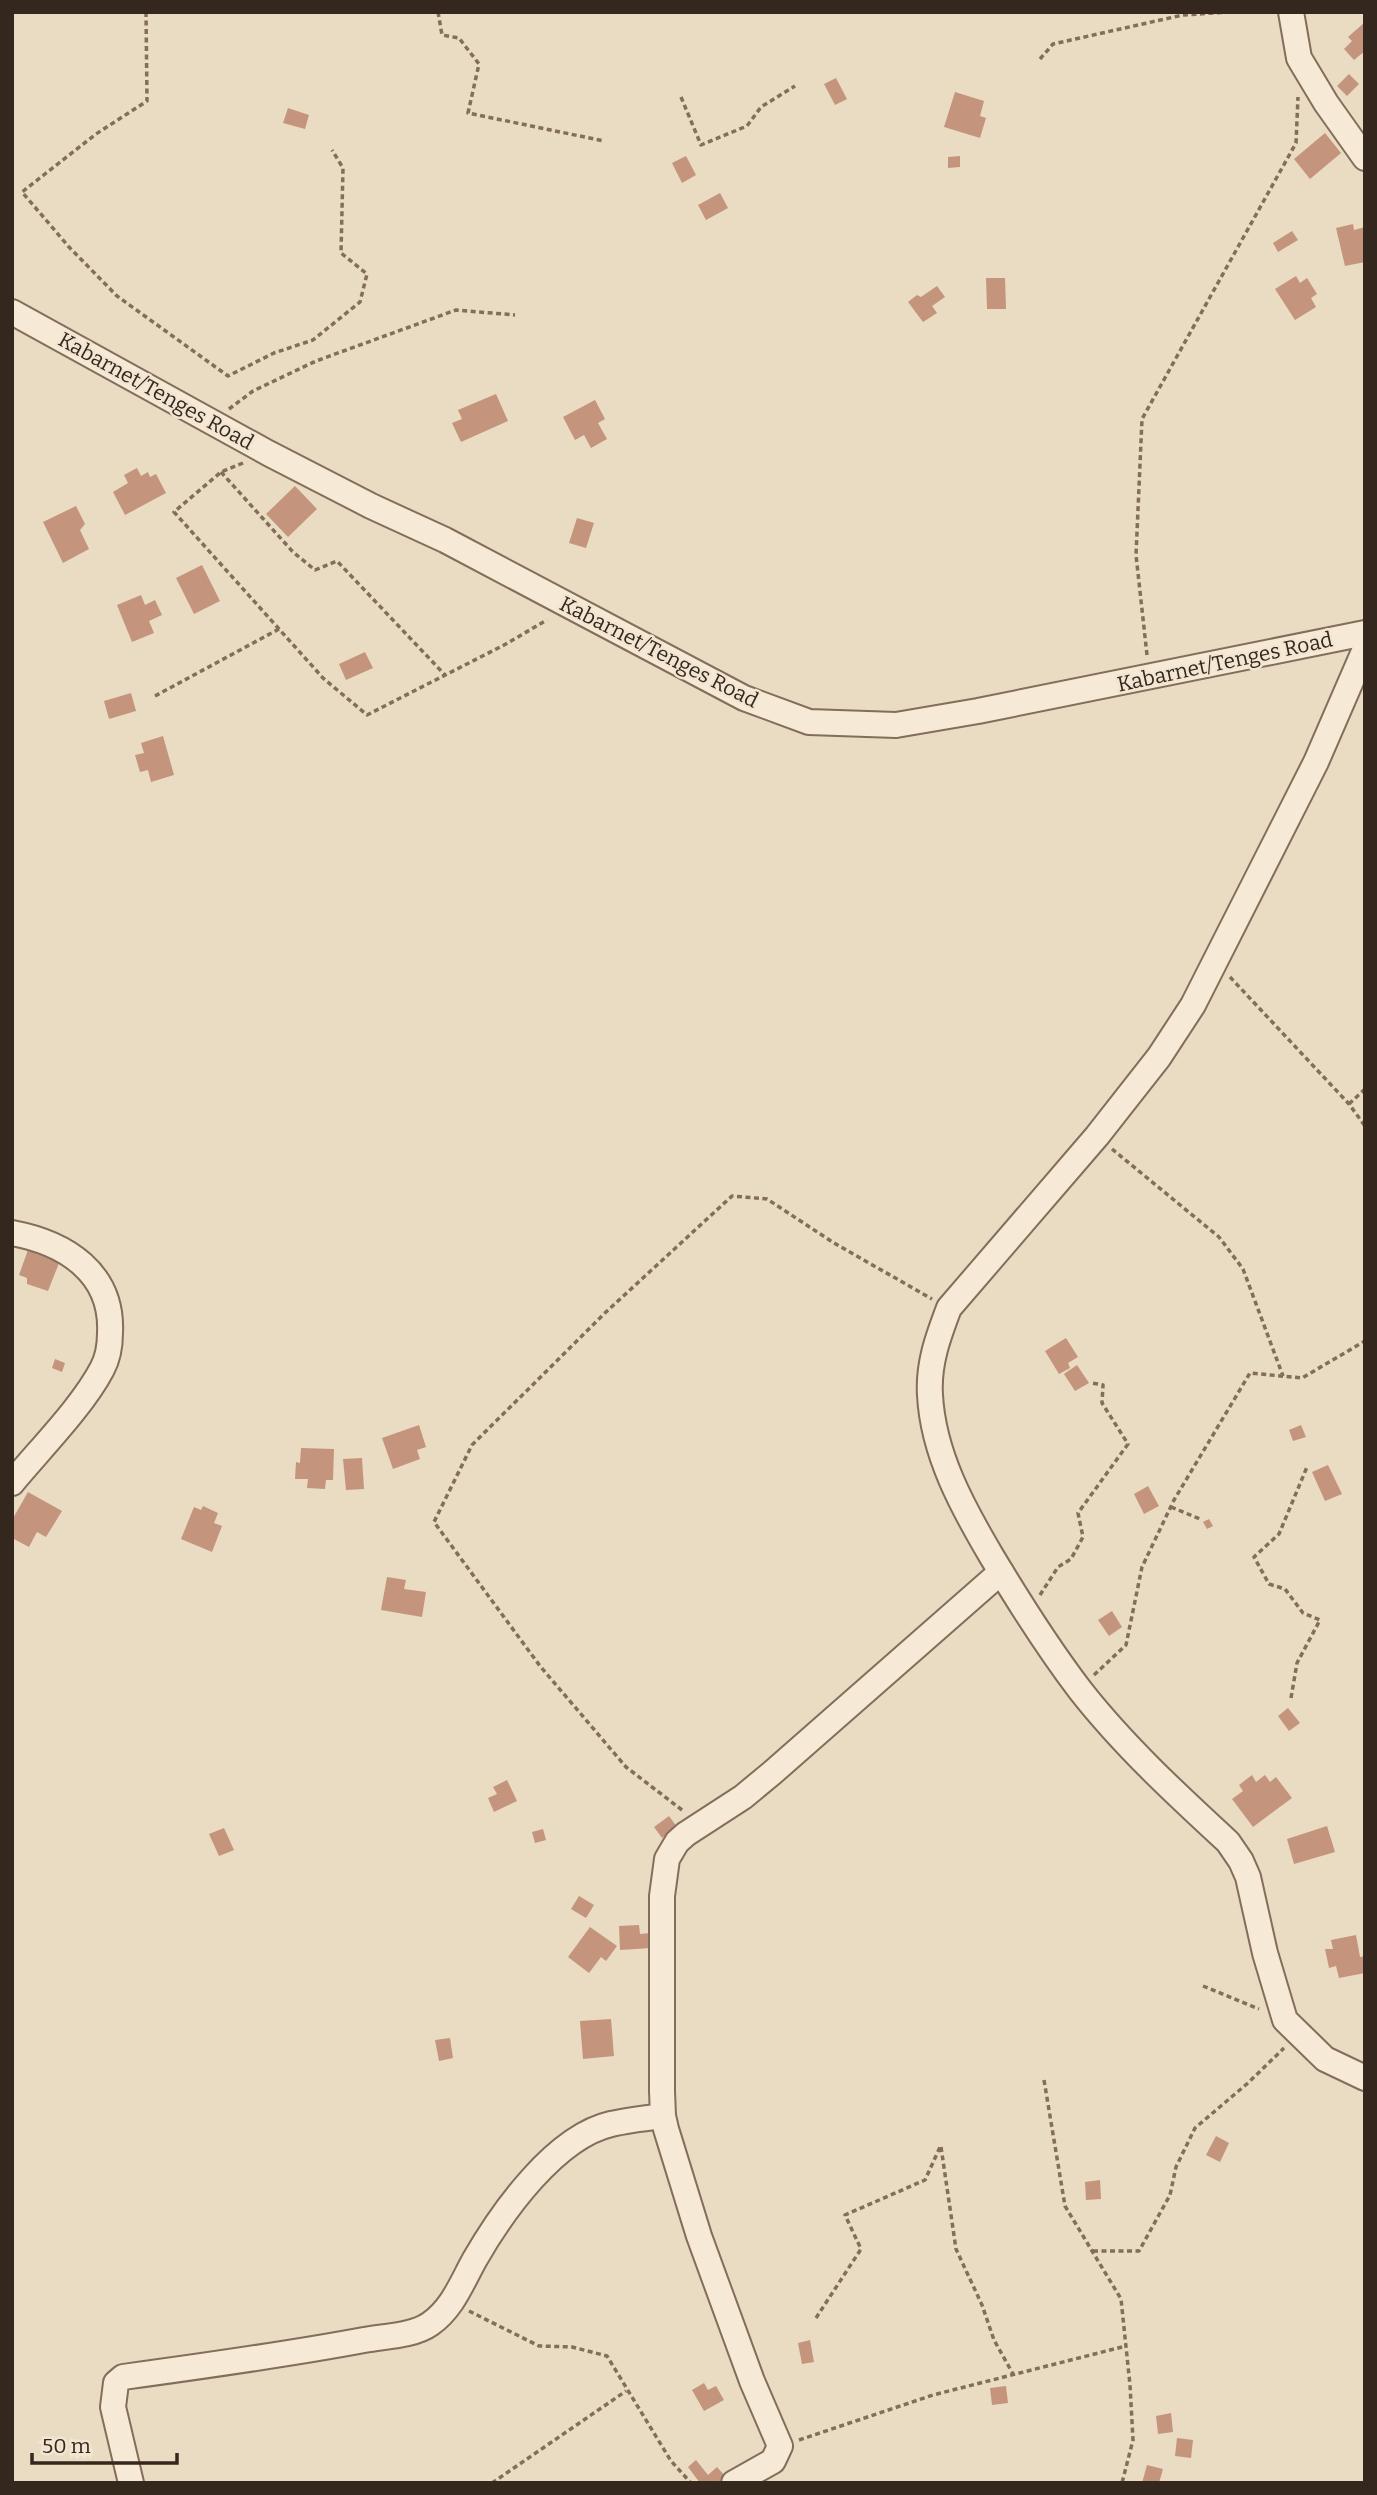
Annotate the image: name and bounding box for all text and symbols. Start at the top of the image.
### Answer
street label: Kabarnet/Tenges Road [54,326,258,456]
street label: Kabarnet/Tenges Road [555,591,763,713]
street label: Kabarnet/Tenges Road [1115,626,1335,698]
scale bar [32,2422,177,2466]
text: 50 m [42,2433,91,2459]

